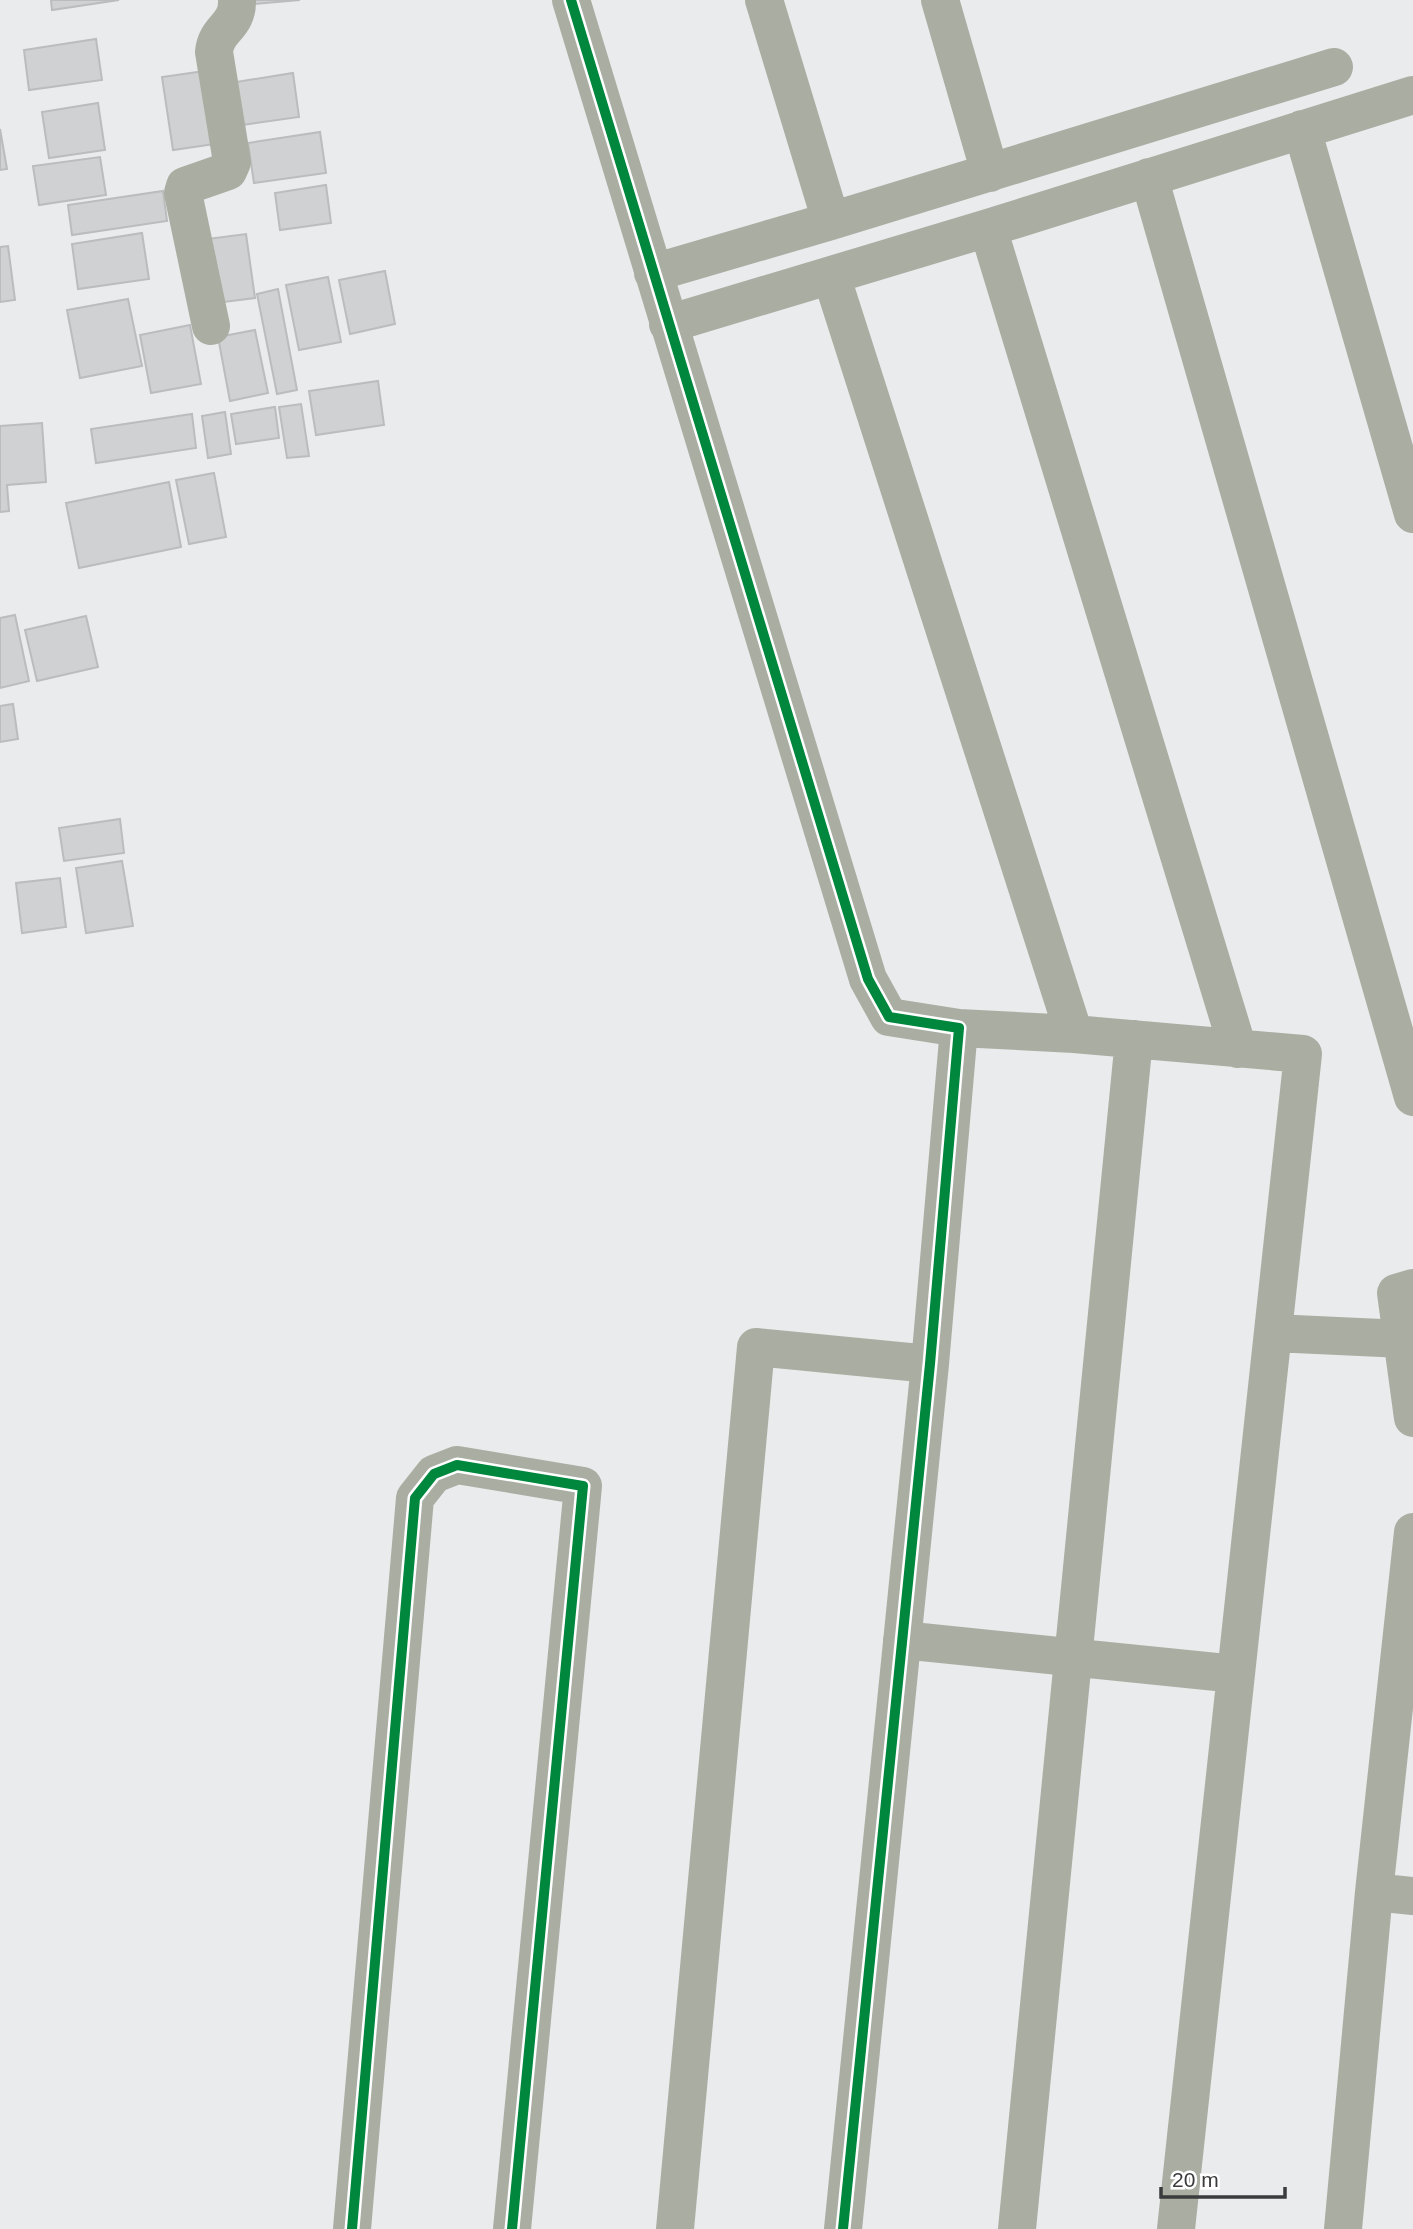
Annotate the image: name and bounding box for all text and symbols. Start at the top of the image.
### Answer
scale bar [1161,2156,1285,2200]
text: 20 m [1172,2168,1219,2191]

